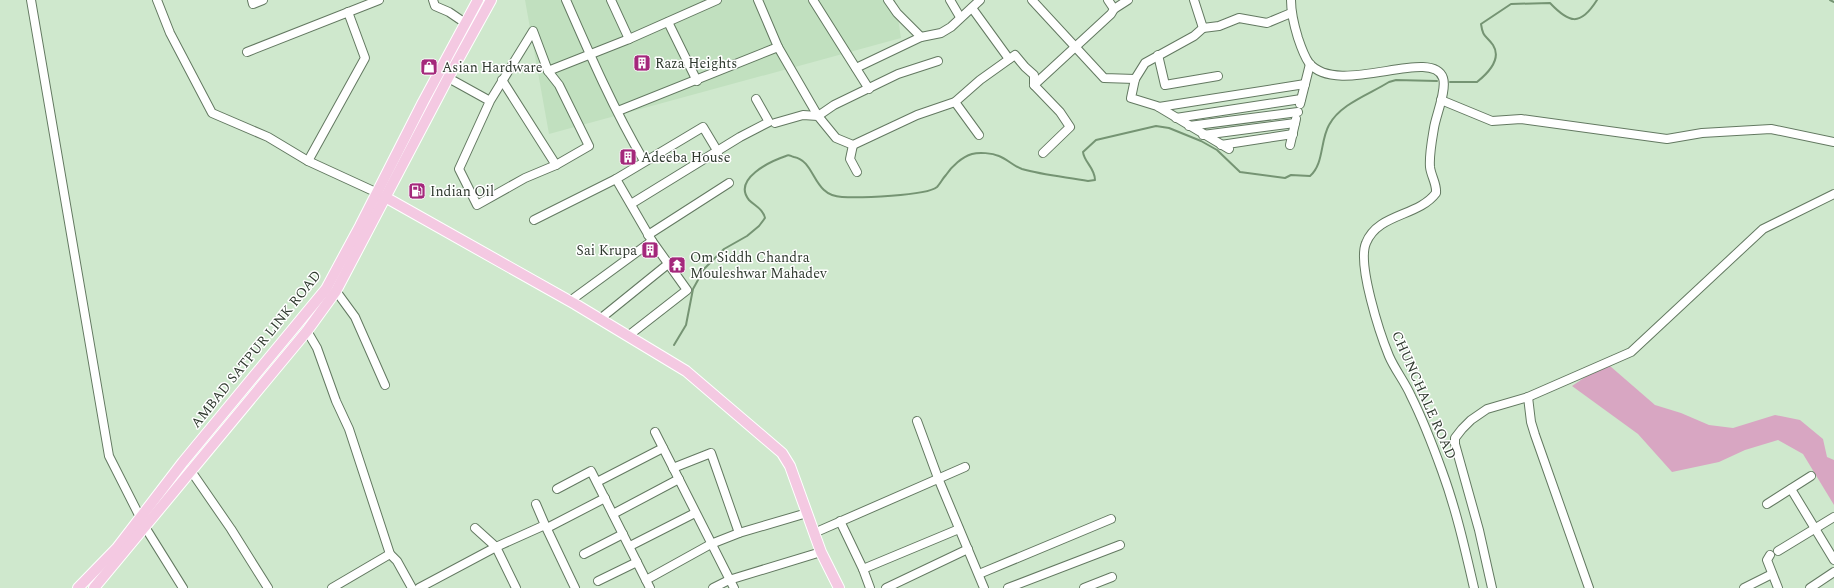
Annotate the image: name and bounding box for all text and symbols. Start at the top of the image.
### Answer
building icon: Raza Heights [632,53,652,73]
place label: Raza Heights [655,53,737,74]
shop icon: Asian Hardware [419,57,439,77]
place label: Asian Hardware [442,57,543,78]
building icon: Adeeba House [618,147,638,167]
place label: Adeeba House [641,147,731,168]
fuel station icon: Indian Oil [407,181,427,201]
place label: Indian Oil [430,181,494,202]
place label: Sai Krupa [576,240,637,261]
building icon: Sai Krupa [640,240,660,260]
place label: Om Siddh Chandra Mouleshwar Mahadev [690,247,828,284]
temple icon: Om Siddh Chandra Mouleshwar Mahadev [667,255,687,275]
street label: AMBAD SATPUR LINK ROAD [186,266,326,432]
street label: CHUNCHALE ROAD [1386,327,1462,463]

